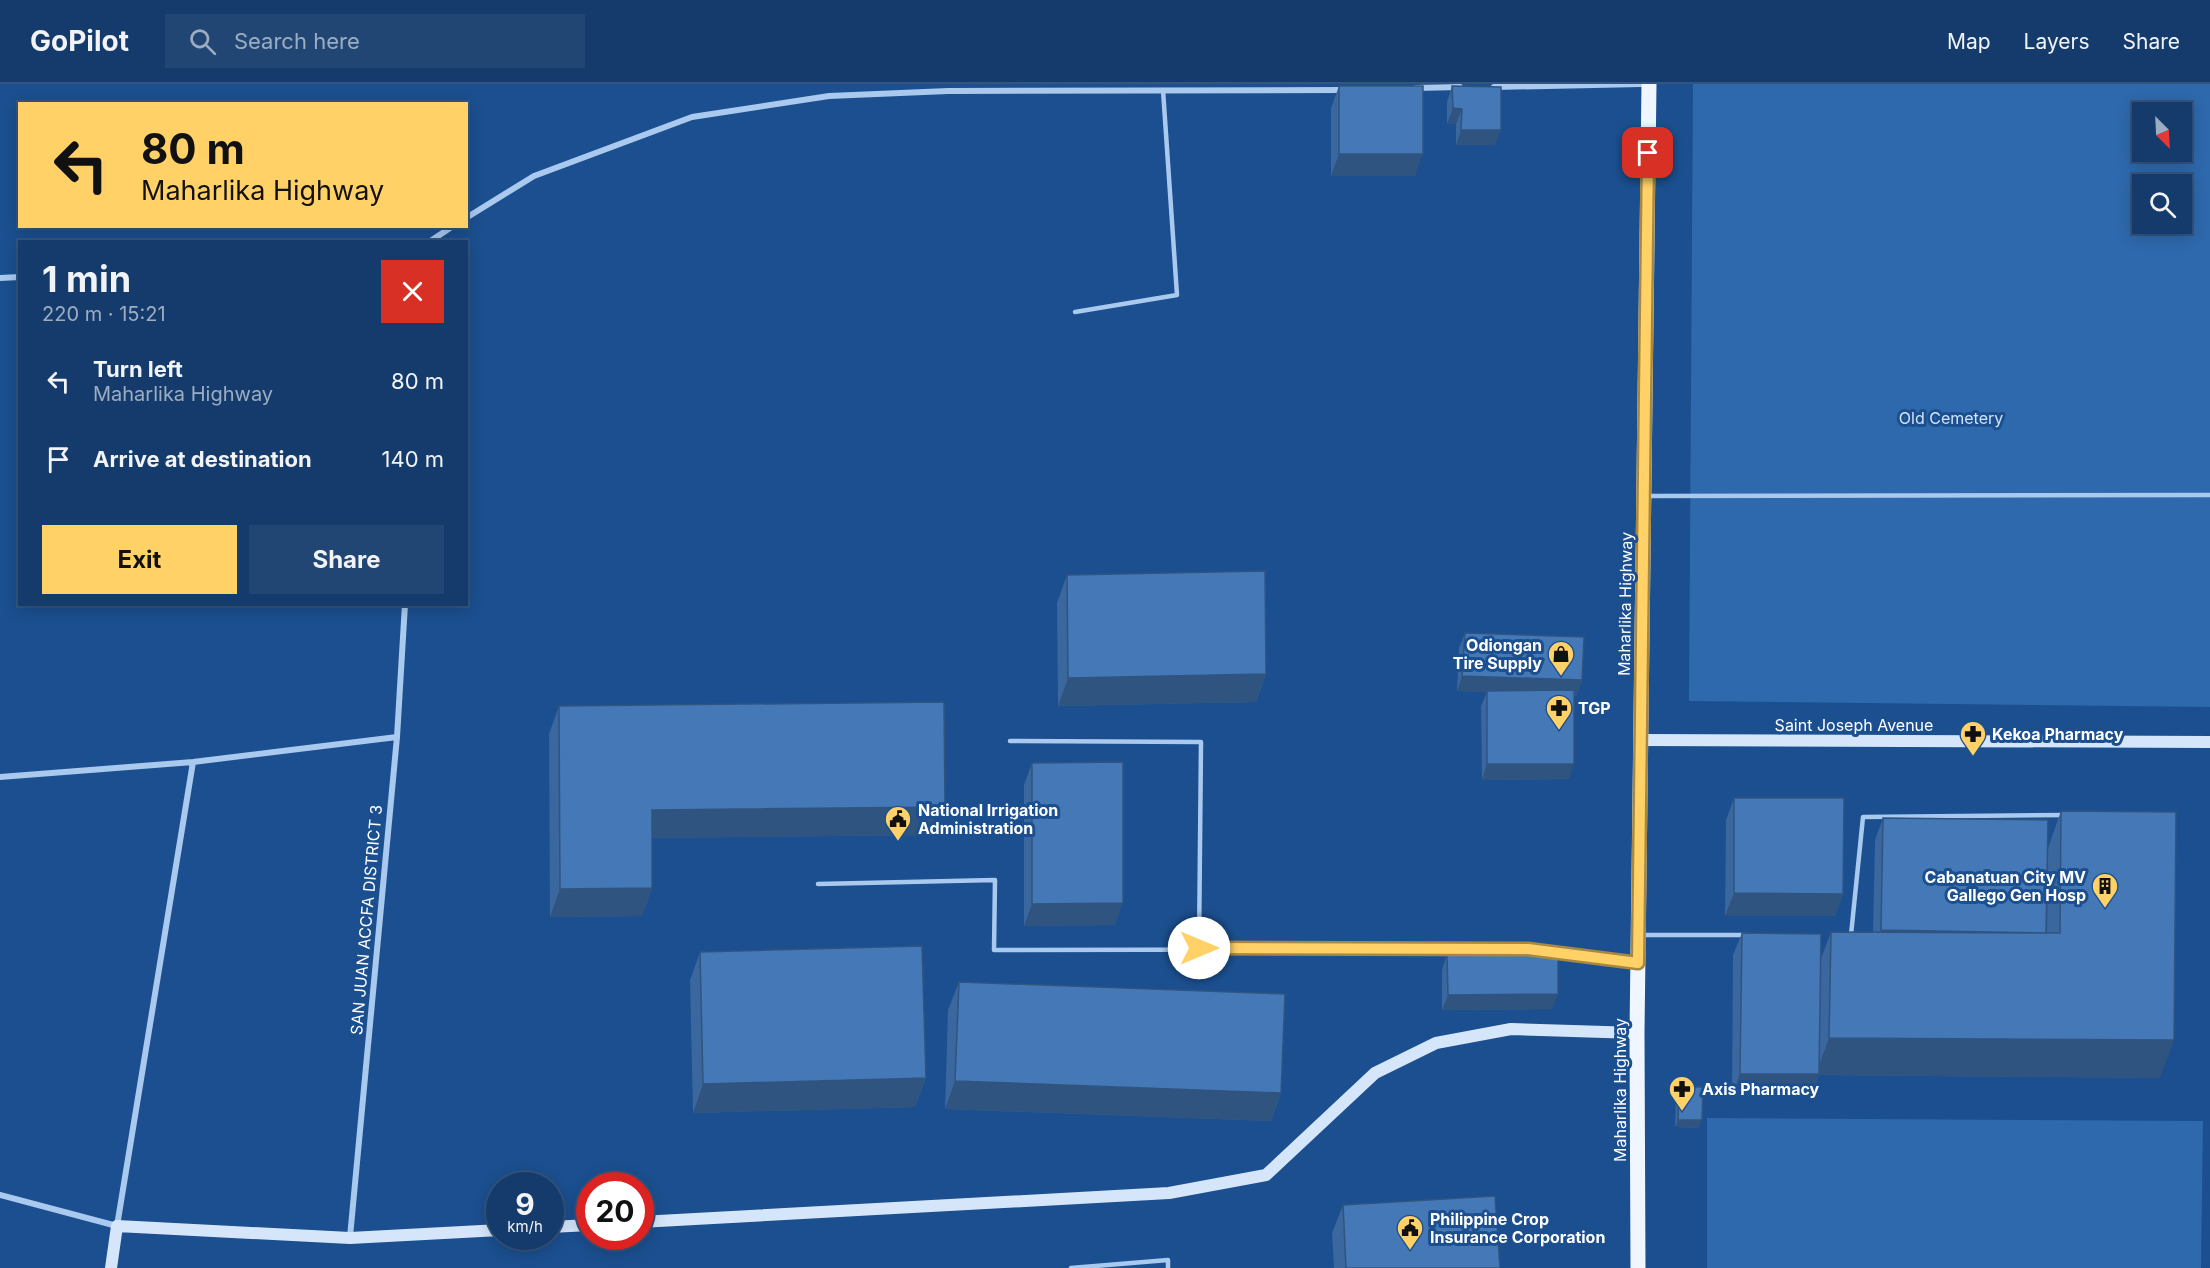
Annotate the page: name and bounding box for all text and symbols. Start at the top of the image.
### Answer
search box [165,14,585,68]
text: GoPilot [30,24,129,58]
icon: search [186,25,219,58]
text: Search here [234,28,360,54]
text: Map [1947,29,1991,54]
text: Layers [2024,29,2090,54]
text: Share [2123,29,2180,54]
north arrow [2132,102,2192,162]
map controls [2132,102,2192,234]
text: 80 m [141,123,245,174]
icon: left [42,126,120,204]
pin [1622,127,1673,178]
icon: arrive [1631,136,1664,169]
text: Maharlika Highway [141,174,384,207]
button: search [2132,174,2192,234]
text: 1 min [42,257,131,301]
button: close [381,260,444,323]
text: 220 m · 15:21 [42,302,166,326]
text: Turn left [93,356,183,382]
icon: left [42,365,75,398]
text: 80 m [391,368,444,394]
text: Maharlika Highway [93,382,273,406]
park label: Old Cemetery [1899,408,2003,428]
icon: arrive [42,443,75,476]
text: Arrive at destination [93,446,312,472]
text: 140 m [382,446,444,472]
button: Exit [42,525,237,594]
button: Share [249,525,444,594]
street label: Maharlika Highway [1614,532,1636,676]
place label: Odiongan Tire Supply [1453,635,1542,673]
shop icon: Odiongan Tire Supply [1546,639,1576,677]
pharmacy icon: TGP [1544,693,1574,731]
place label: TGP [1578,698,1611,718]
street label: Saint Joseph Avenue [1775,715,1933,735]
pharmacy icon: Kekoa Pharmacy [1958,719,1988,757]
place label: Kekoa Pharmacy [1992,724,2124,744]
place label: National Irrigation Administration [918,800,1058,838]
street label: SAN JUAN ACCFA DISTRICT 3 [346,804,386,1036]
public building icon: National Irrigation Administration [883,804,913,842]
place label: Cabanatuan City MV Gallego Gen Hosp [1925,867,2086,905]
building icon: Cabanatuan City MV Gallego Gen Hosp [2090,871,2120,909]
position arrow [1167,916,1231,980]
street label: Maharlika Highway [1610,1018,1630,1162]
pharmacy icon: Axis Pharmacy [1667,1074,1697,1112]
place label: Axis Pharmacy [1702,1079,1820,1099]
speed limit sign: 20 [576,1172,654,1250]
text: 9 [515,1186,535,1222]
place label: Philippine Crop Insurance Corporation [1430,1209,1605,1247]
public building icon: Philippine Crop Insurance Corporation [1395,1213,1425,1251]
text: km/h [507,1217,543,1236]

